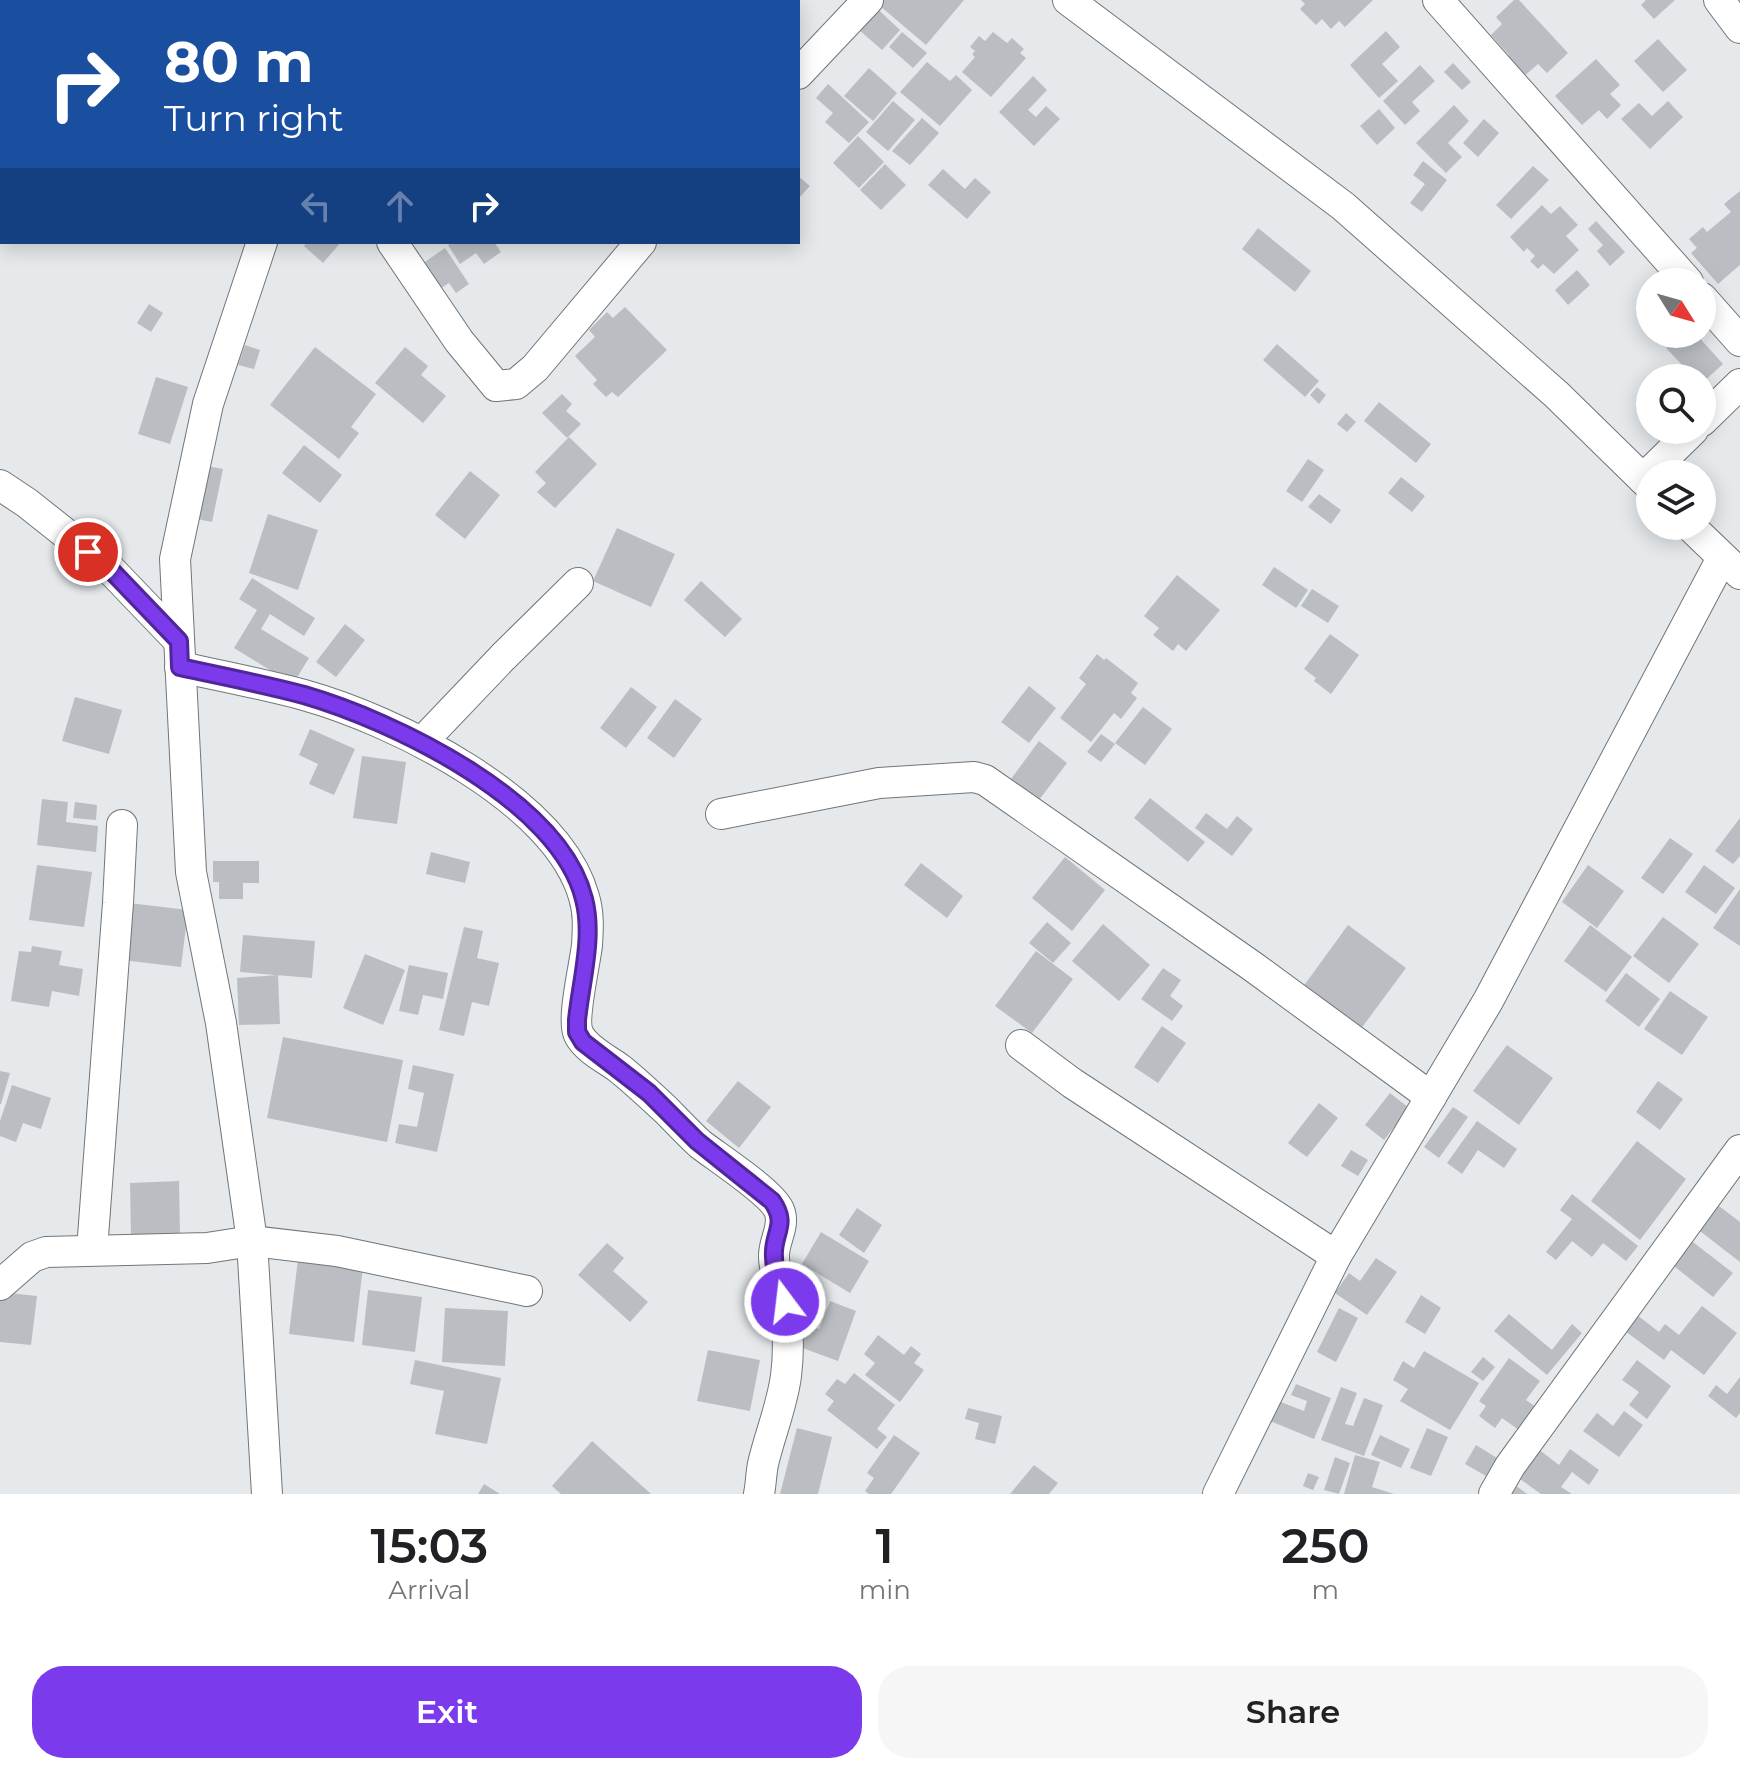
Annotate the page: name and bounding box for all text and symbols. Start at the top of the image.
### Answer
text: 80 m [164,28,314,96]
icon: right [32,32,136,136]
text: Turn right [164,96,344,140]
icon: left [294,184,338,228]
icon: ahead [378,184,422,228]
icon: right [462,184,506,228]
north arrow [1636,268,1716,348]
map controls [1636,268,1716,540]
button: search [1636,364,1716,444]
button: layers [1636,460,1716,540]
pin [54,518,122,586]
icon: arrive [66,530,110,574]
position arrow [743,1260,827,1344]
text: 15:03 [370,1517,488,1575]
text: 1 [876,1517,894,1575]
text: 250 [1281,1517,1370,1575]
text: Arrival [388,1574,470,1606]
text: min [859,1574,911,1606]
text: m [1312,1574,1339,1606]
button: Exit [32,1666,862,1758]
button: Share [878,1666,1708,1758]

